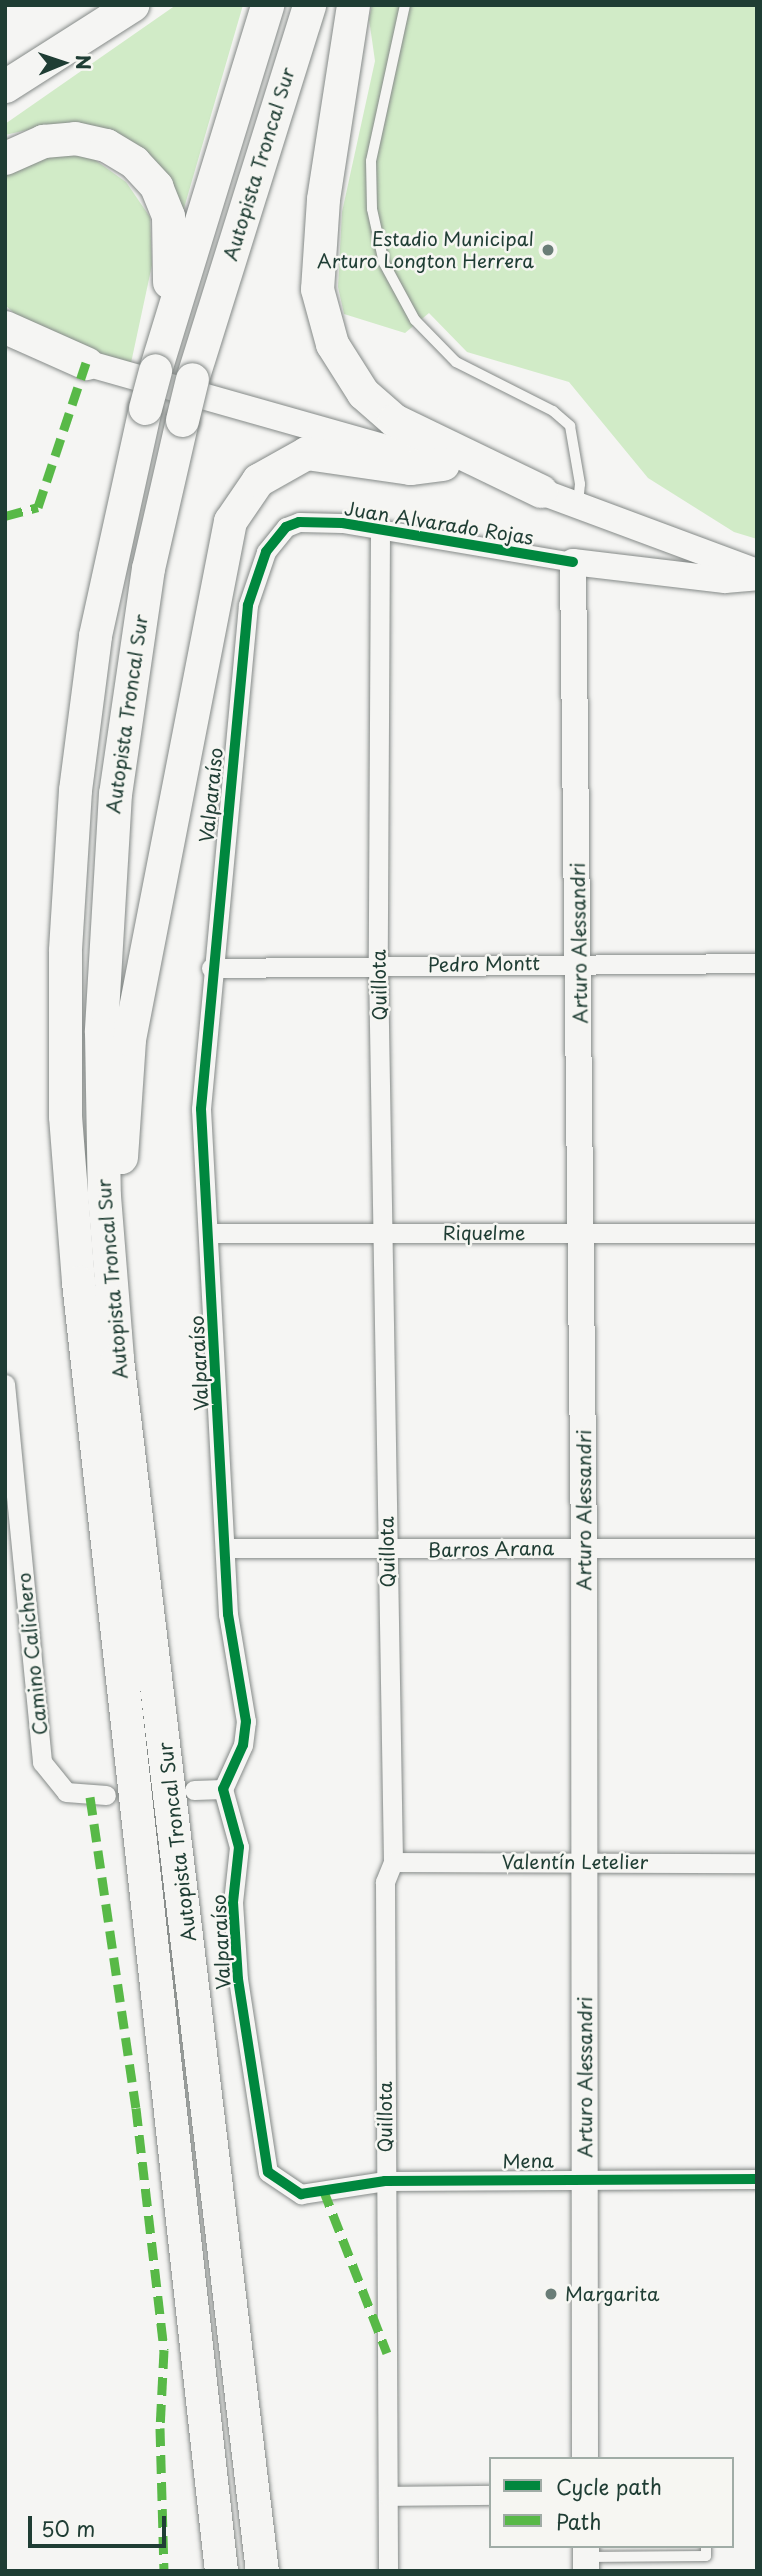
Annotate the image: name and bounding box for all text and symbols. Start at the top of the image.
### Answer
north arrow [28,28,98,98]
text: N [70,54,98,70]
street label: Autopista Troncal Sur [219,64,299,264]
place label: Estadio Municipal Arturo Longton Herrera [315,228,534,272]
marker: Estadio Municipal Arturo Longton Herrera [540,242,556,258]
street label: Juan Alvarado Rojas [344,497,534,549]
street label: Autopista Troncal Sur [102,612,152,816]
street label: Valparaíso [195,746,227,844]
street label: Arturo Alessandri [566,861,592,1025]
street label: Quillota [367,949,391,1021]
street label: Pedro Montt [428,952,540,976]
street label: Autopista Troncal Sur [92,1177,132,1381]
street label: Riquelme [443,1222,525,1244]
street label: Valparaíso [185,1315,213,1411]
street label: Arturo Alessandri [573,1428,595,1592]
street label: Quillota [375,1516,399,1588]
street label: Barros Arana [428,1537,554,1561]
street label: Camino Calichero [12,1572,52,1736]
street label: Autopista Troncal Sur [153,1740,201,1944]
street label: Valentín Letelier [501,1851,649,1873]
street label: Valparaíso [207,1894,235,1990]
street label: Arturo Alessandri [574,1995,596,2159]
street label: Quillota [374,2081,396,2153]
street label: Mena [502,2149,554,2173]
place label: Margarita [565,2283,659,2305]
marker: Margarita [543,2286,559,2302]
legend [489,2457,734,2548]
text: Cycle path [556,2470,662,2502]
scale bar [32,2502,170,2546]
text: Path [556,2505,601,2537]
text: 50 m [41,2512,95,2544]

